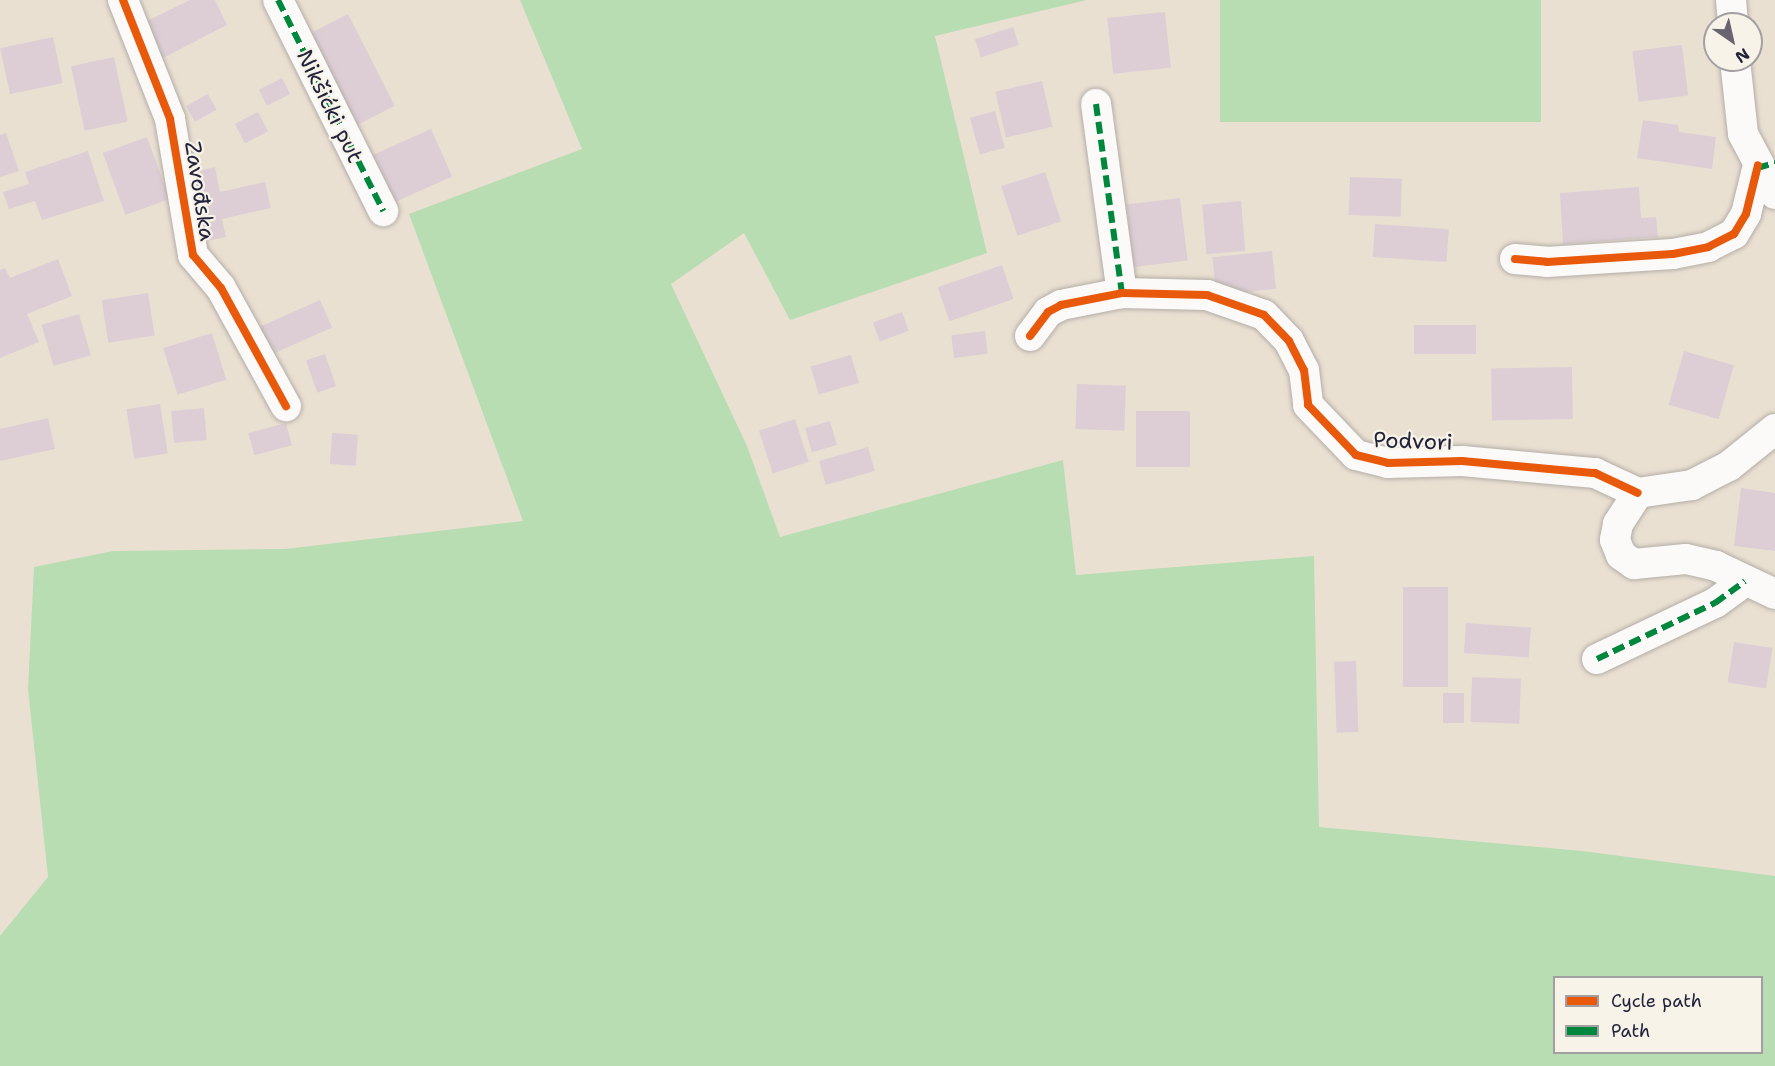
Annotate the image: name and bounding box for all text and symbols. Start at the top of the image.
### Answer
north arrow [1703,12,1763,72]
text: N [1731,43,1753,68]
street label: Nikšićki put [291,45,369,167]
street label: Zavođska [179,139,221,243]
street label: Podvori [1373,426,1453,456]
legend [1553,976,1763,1054]
text: Cycle path [1611,989,1702,1013]
text: Path [1611,1019,1650,1043]

